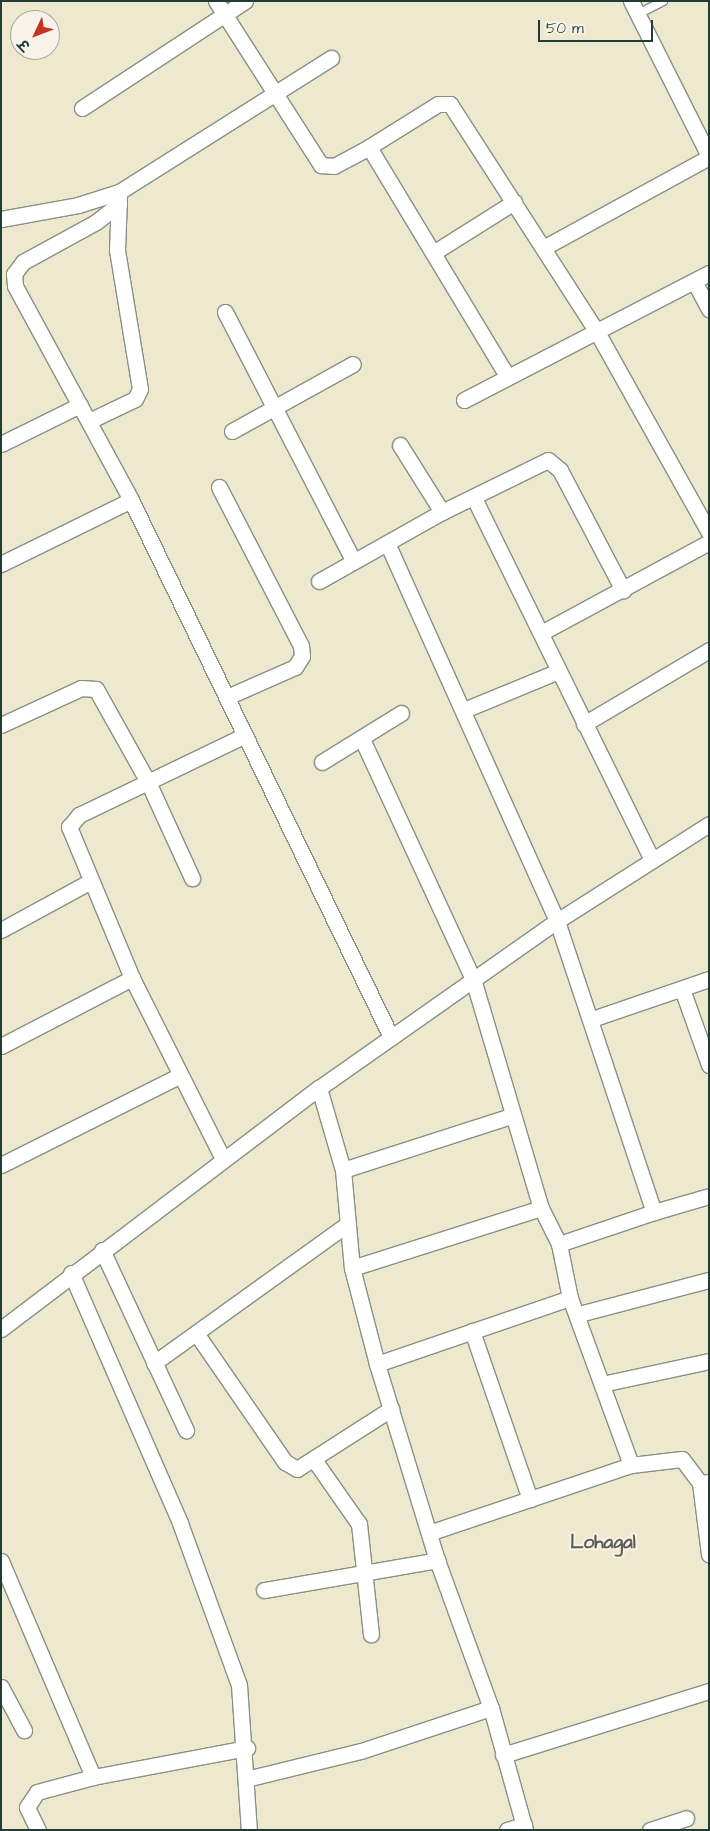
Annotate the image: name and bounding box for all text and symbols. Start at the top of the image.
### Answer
north arrow [10,10,60,60]
scale bar [540,10,655,42]
text: 50 m [546,18,584,39]
text: उ [14,34,35,55]
district label: Lohagal [570,1532,636,1554]

